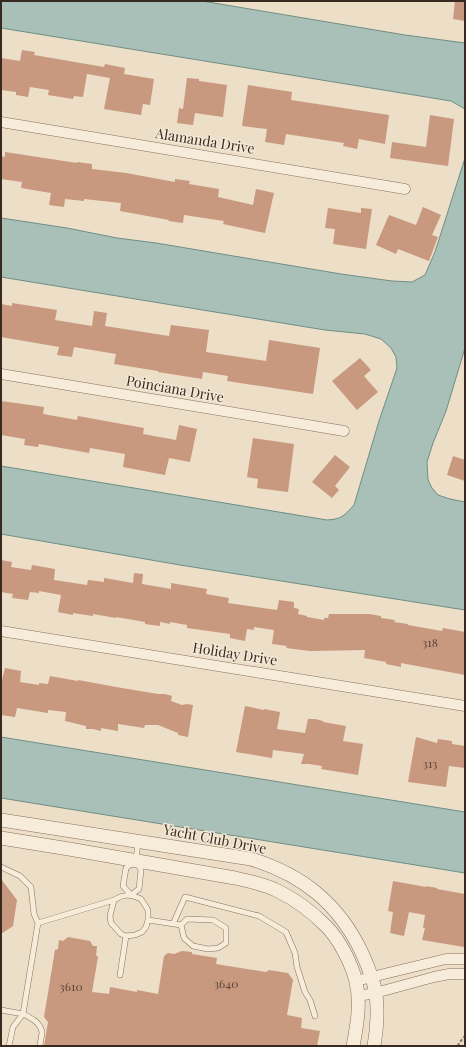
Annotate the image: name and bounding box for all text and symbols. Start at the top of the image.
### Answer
street label: Alamanda Drive [153,123,256,158]
street label: Poinciana Drive [125,371,225,406]
house number: 318 [422,634,438,650]
street label: Holiday Drive [191,637,279,670]
house number: 313 [422,755,438,771]
street label: Yacht Club Drive [161,819,268,858]
house number: 3640 [214,975,238,991]
house number: 3610 [59,978,83,994]

